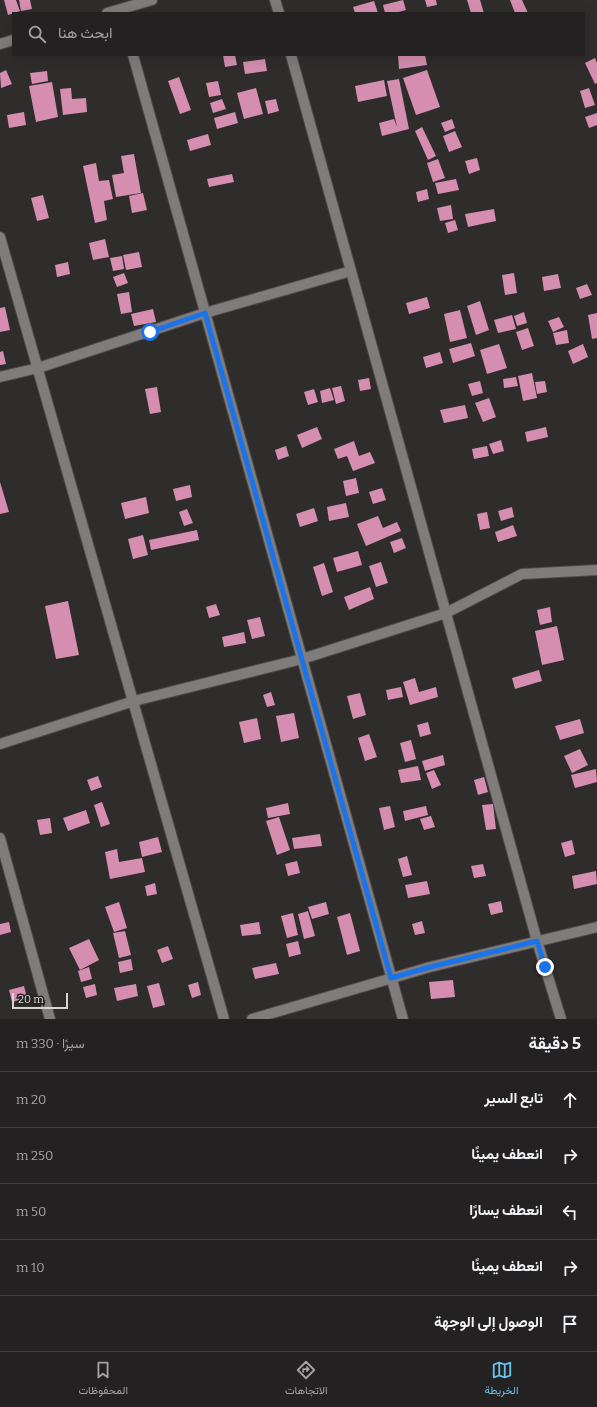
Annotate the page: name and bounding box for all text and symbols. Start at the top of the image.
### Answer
search box [12,12,585,56]
icon: search [26,23,48,45]
text: ابحث هنا [58,24,112,42]
route start [141,323,159,341]
route end [536,958,554,976]
scale bar [12,991,68,1010]
text: 20 m [18,993,44,1006]
text: 5 دقيقة [529,1033,581,1054]
text: سيرًا · 330 m [16,1036,84,1051]
text: تابع السير [484,1089,543,1107]
icon: ahead [559,1089,581,1111]
text: 20 m [16,1092,46,1107]
text: انعطف يمينًا [471,1145,543,1163]
icon: right [559,1145,581,1167]
text: 250 m [16,1148,53,1163]
text: انعطف يسارًا [469,1201,543,1219]
icon: left [559,1201,581,1223]
text: 50 m [16,1204,46,1219]
text: انعطف يمينًا [471,1257,543,1275]
icon: right [559,1257,581,1279]
text: 10 m [16,1260,45,1275]
text: الوصول إلى الوجهة [434,1313,543,1331]
icon: arrive [559,1313,581,1335]
tab: المحفوظات [78,1359,128,1400]
tab: الاتجاهات [285,1359,328,1400]
tab: الخريطة [485,1359,519,1400]

